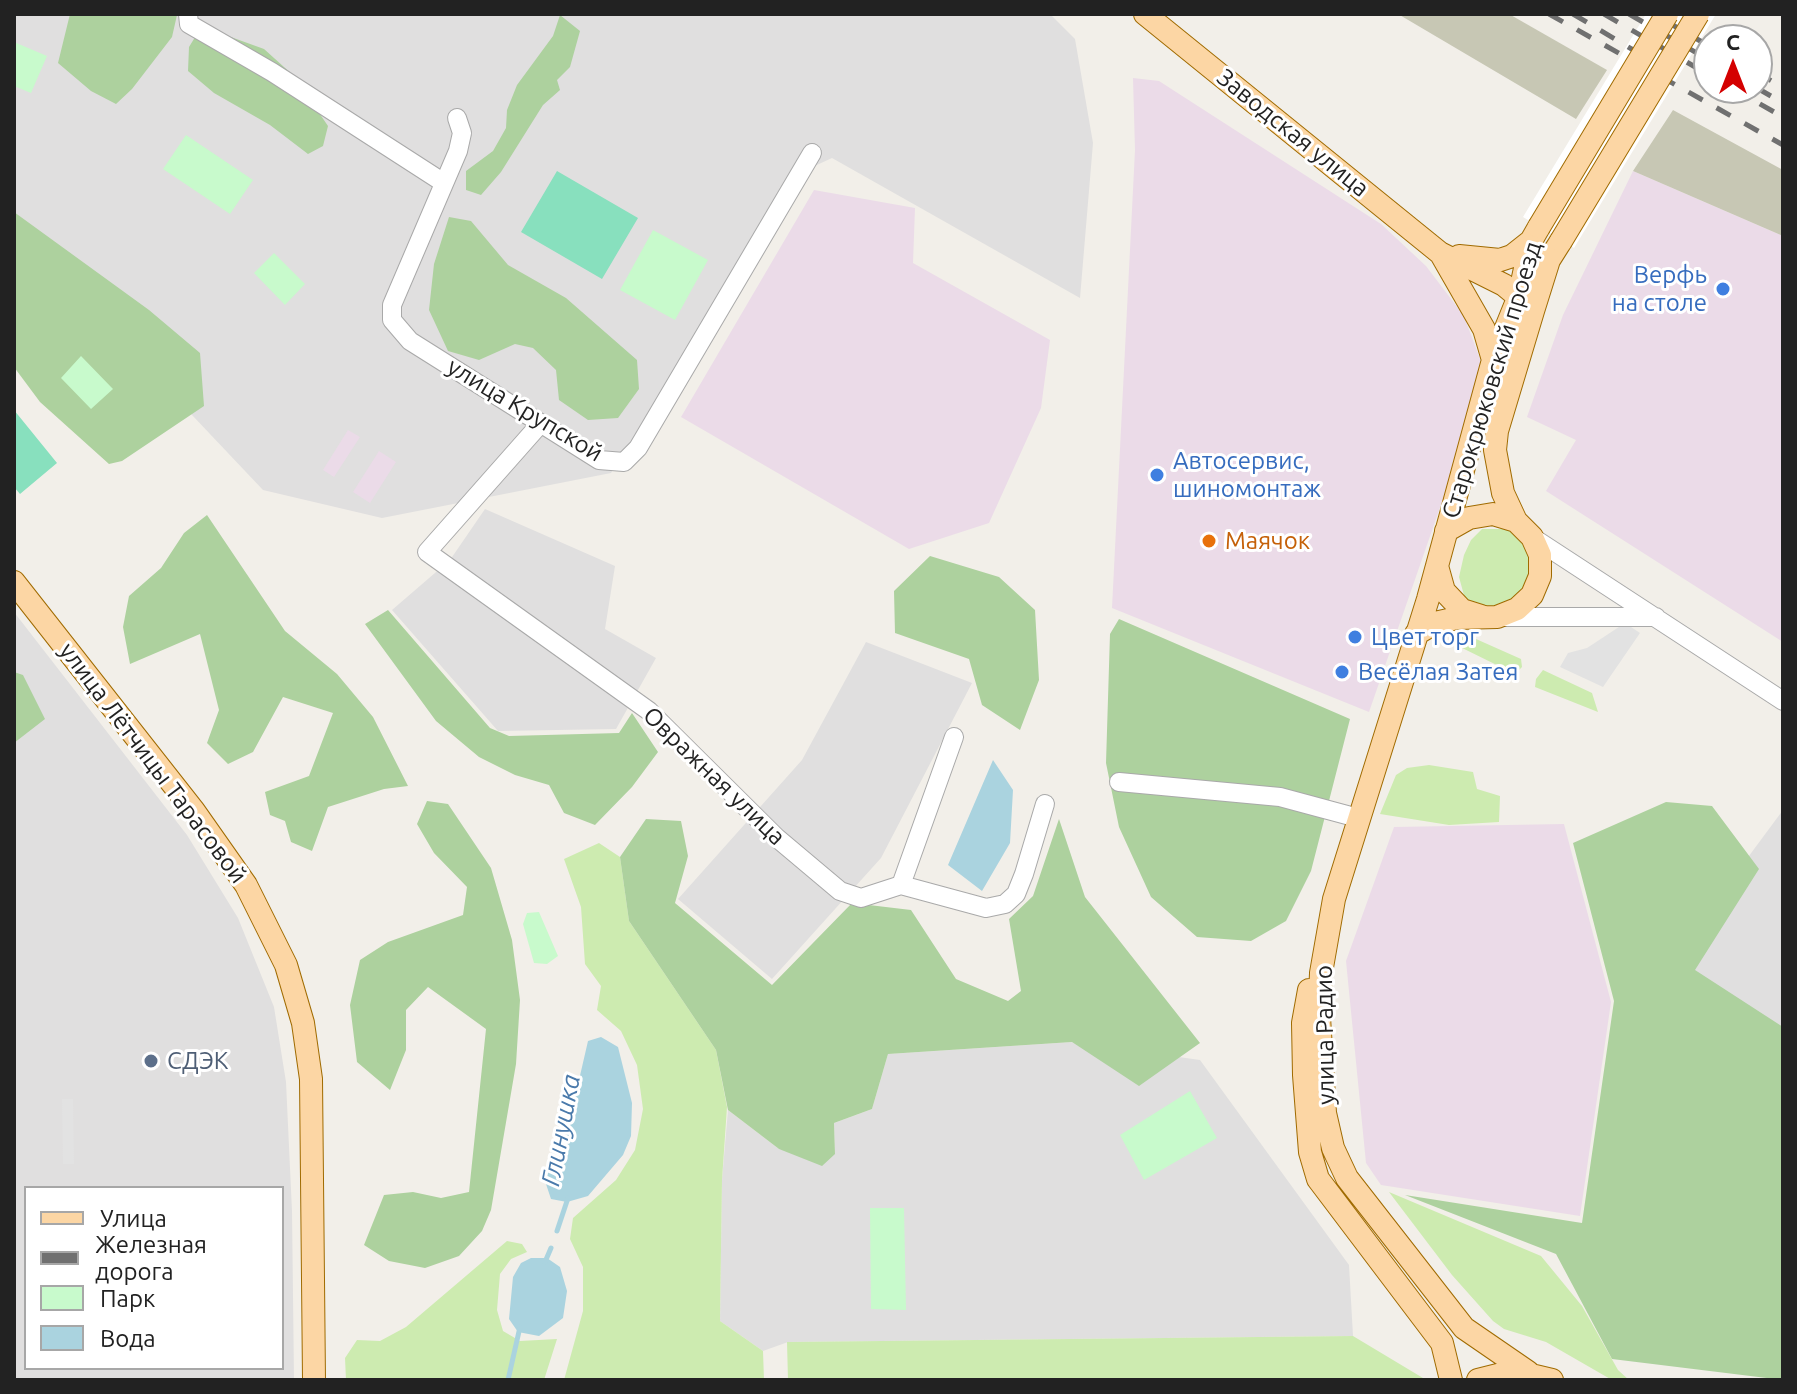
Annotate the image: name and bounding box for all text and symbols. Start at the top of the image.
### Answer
north arrow [1693,24,1773,104]
text: С [1726,29,1740,54]
street label: Заводская улица [1211,63,1375,203]
street label: Старокрюковский проезд [1436,238,1548,522]
place label: Верфь на столе [1612,261,1707,317]
marker: Верфь на столе [1714,280,1732,298]
street label: улица Крупской [442,352,608,468]
place label: Автосервис, шиномонтаж [1173,447,1321,503]
marker: Автосервис, шиномонтаж [1148,466,1166,484]
place label: Маячок [1225,527,1310,555]
marker: Маячок [1200,532,1218,550]
place label: Цвет торг [1371,623,1479,651]
marker: Цвет торг [1346,628,1364,646]
street label: улица Лётчицы Тарасовой [53,637,253,889]
place label: Весёлая Затея [1358,658,1518,686]
marker: Весёлая Затея [1333,663,1351,681]
street label: Овражная улица [637,701,791,851]
street label: улица Радио [1309,965,1341,1105]
place label: СДЭК [167,1047,228,1075]
marker: СДЭК [142,1052,160,1070]
water label: Глинушка [535,1071,587,1189]
legend [24,1186,284,1370]
text: Улица [100,1205,167,1232]
text: Железная дорога [95,1231,207,1285]
text: Парк [100,1285,155,1312]
text: Вода [100,1325,156,1352]

